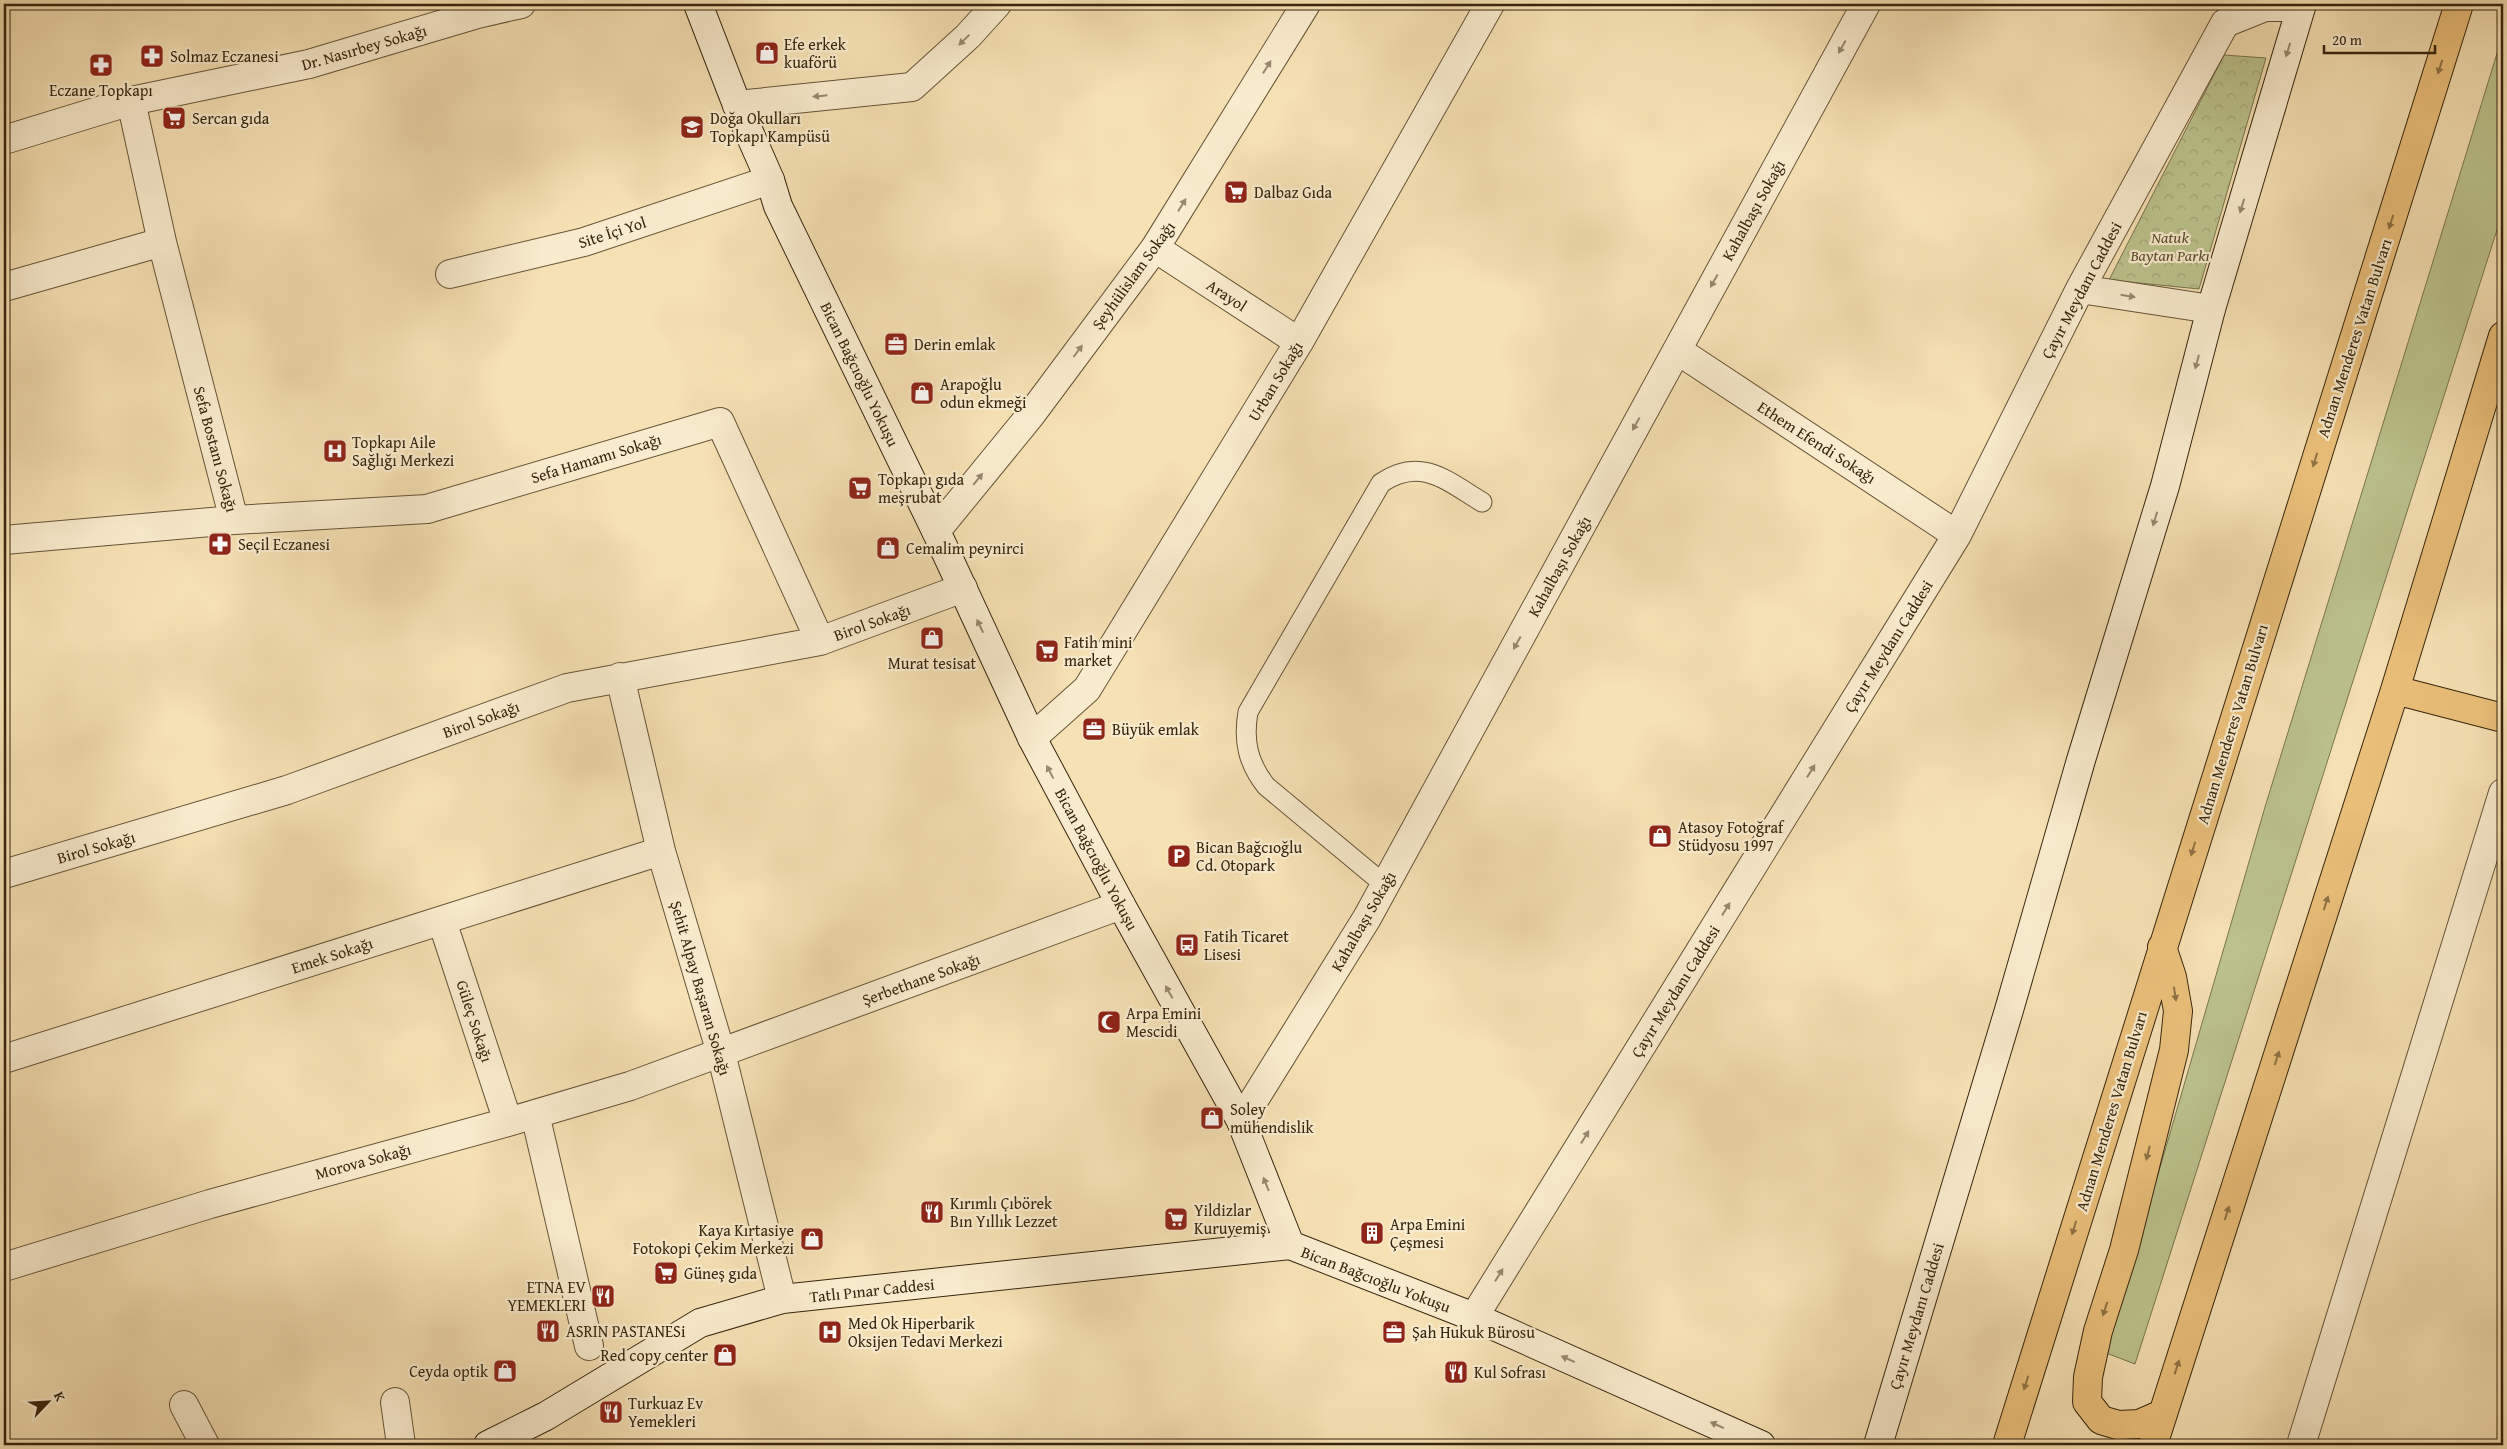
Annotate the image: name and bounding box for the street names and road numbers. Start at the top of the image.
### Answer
street label: Dr. Nasırbey Sokağı [298,17,430,76]
street label: Kahalbaşı Sokağı [1715,155,1791,265]
street label: Site İçi Yol [575,210,650,254]
street label: Şeyhülislam Sokağı [1085,215,1181,334]
street label: Çayır Meydanı Caddesi [2035,217,2128,363]
street label: Adnan Menderes Vatan Bulvarı [2310,235,2398,441]
street label: Arayol [1202,273,1252,317]
street label: Bican Bağcıoğlu Yokuşu [815,298,906,451]
street label: Urban Sokağı [1242,336,1309,426]
street label: Sefa Bostanı Sokağı [188,383,244,515]
street label: Ethem Efendi Sokağı [1753,395,1882,490]
street label: Sefa Hamamı Sokağı [528,427,665,489]
street label: Kahalbaşı Sokağı [1521,511,1597,621]
street label: Çayır Meydanı Caddesi [1837,575,1939,717]
street label: Birol Sokağı [830,597,914,647]
street label: Adnan Menderes Vatan Bulvarı [2190,621,2274,827]
street label: Birol Sokağı [439,694,523,744]
street label: Bican Bağcıoğlu Yokuşu [1049,783,1145,935]
street label: Birol Sokağı [54,824,138,870]
street label: Kahalbaşı Sokağı [1325,866,1402,976]
street label: Şehit Alpay Başaran Sokağı [665,898,738,1079]
street label: Çayır Meydanı Caddesi [1624,920,1726,1062]
street label: Emek Sokağı [288,930,376,979]
street label: Şerbethane Sokağı [859,946,984,1011]
street label: Güleç Sokağı [450,977,500,1066]
street label: Adnan Menderes Vatan Bulvarı [2069,1008,2153,1214]
street label: Morova Sokağı [312,1137,414,1185]
street label: Bican Bağcıoğlu Yokuşu [1298,1239,1455,1319]
street label: Çayır Meydanı Caddesi [1882,1239,1950,1392]
street label: Tatlı Pınar Caddesi [808,1271,936,1308]

